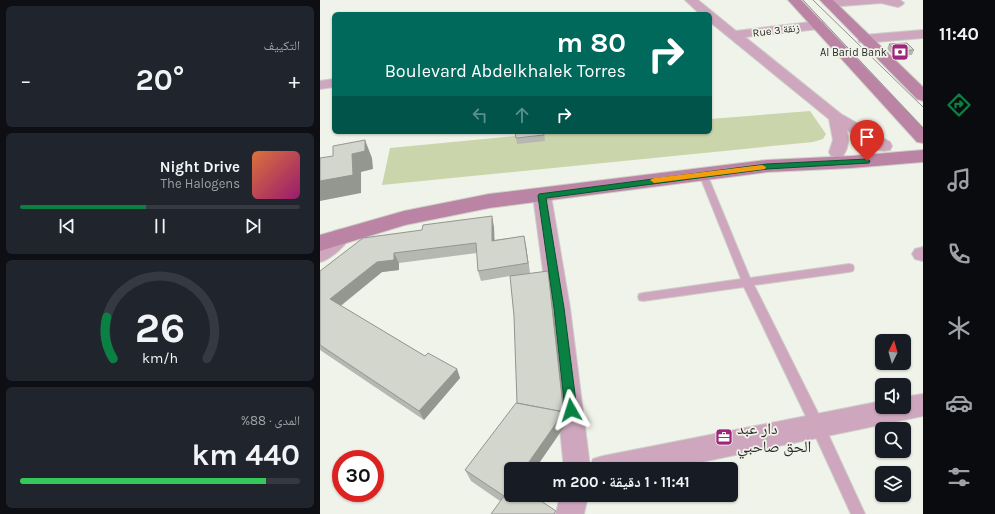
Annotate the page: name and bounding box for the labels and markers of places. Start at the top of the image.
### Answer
bank icon: Al Barid Bank [890,42,910,62]
place label: Al Barid Bank [820,46,887,59]
pin [850,120,884,161]
place label: دار عبد الحق صاحبي [737,419,811,459]
office icon: دار عبد الحق صاحبي [714,427,734,447]

